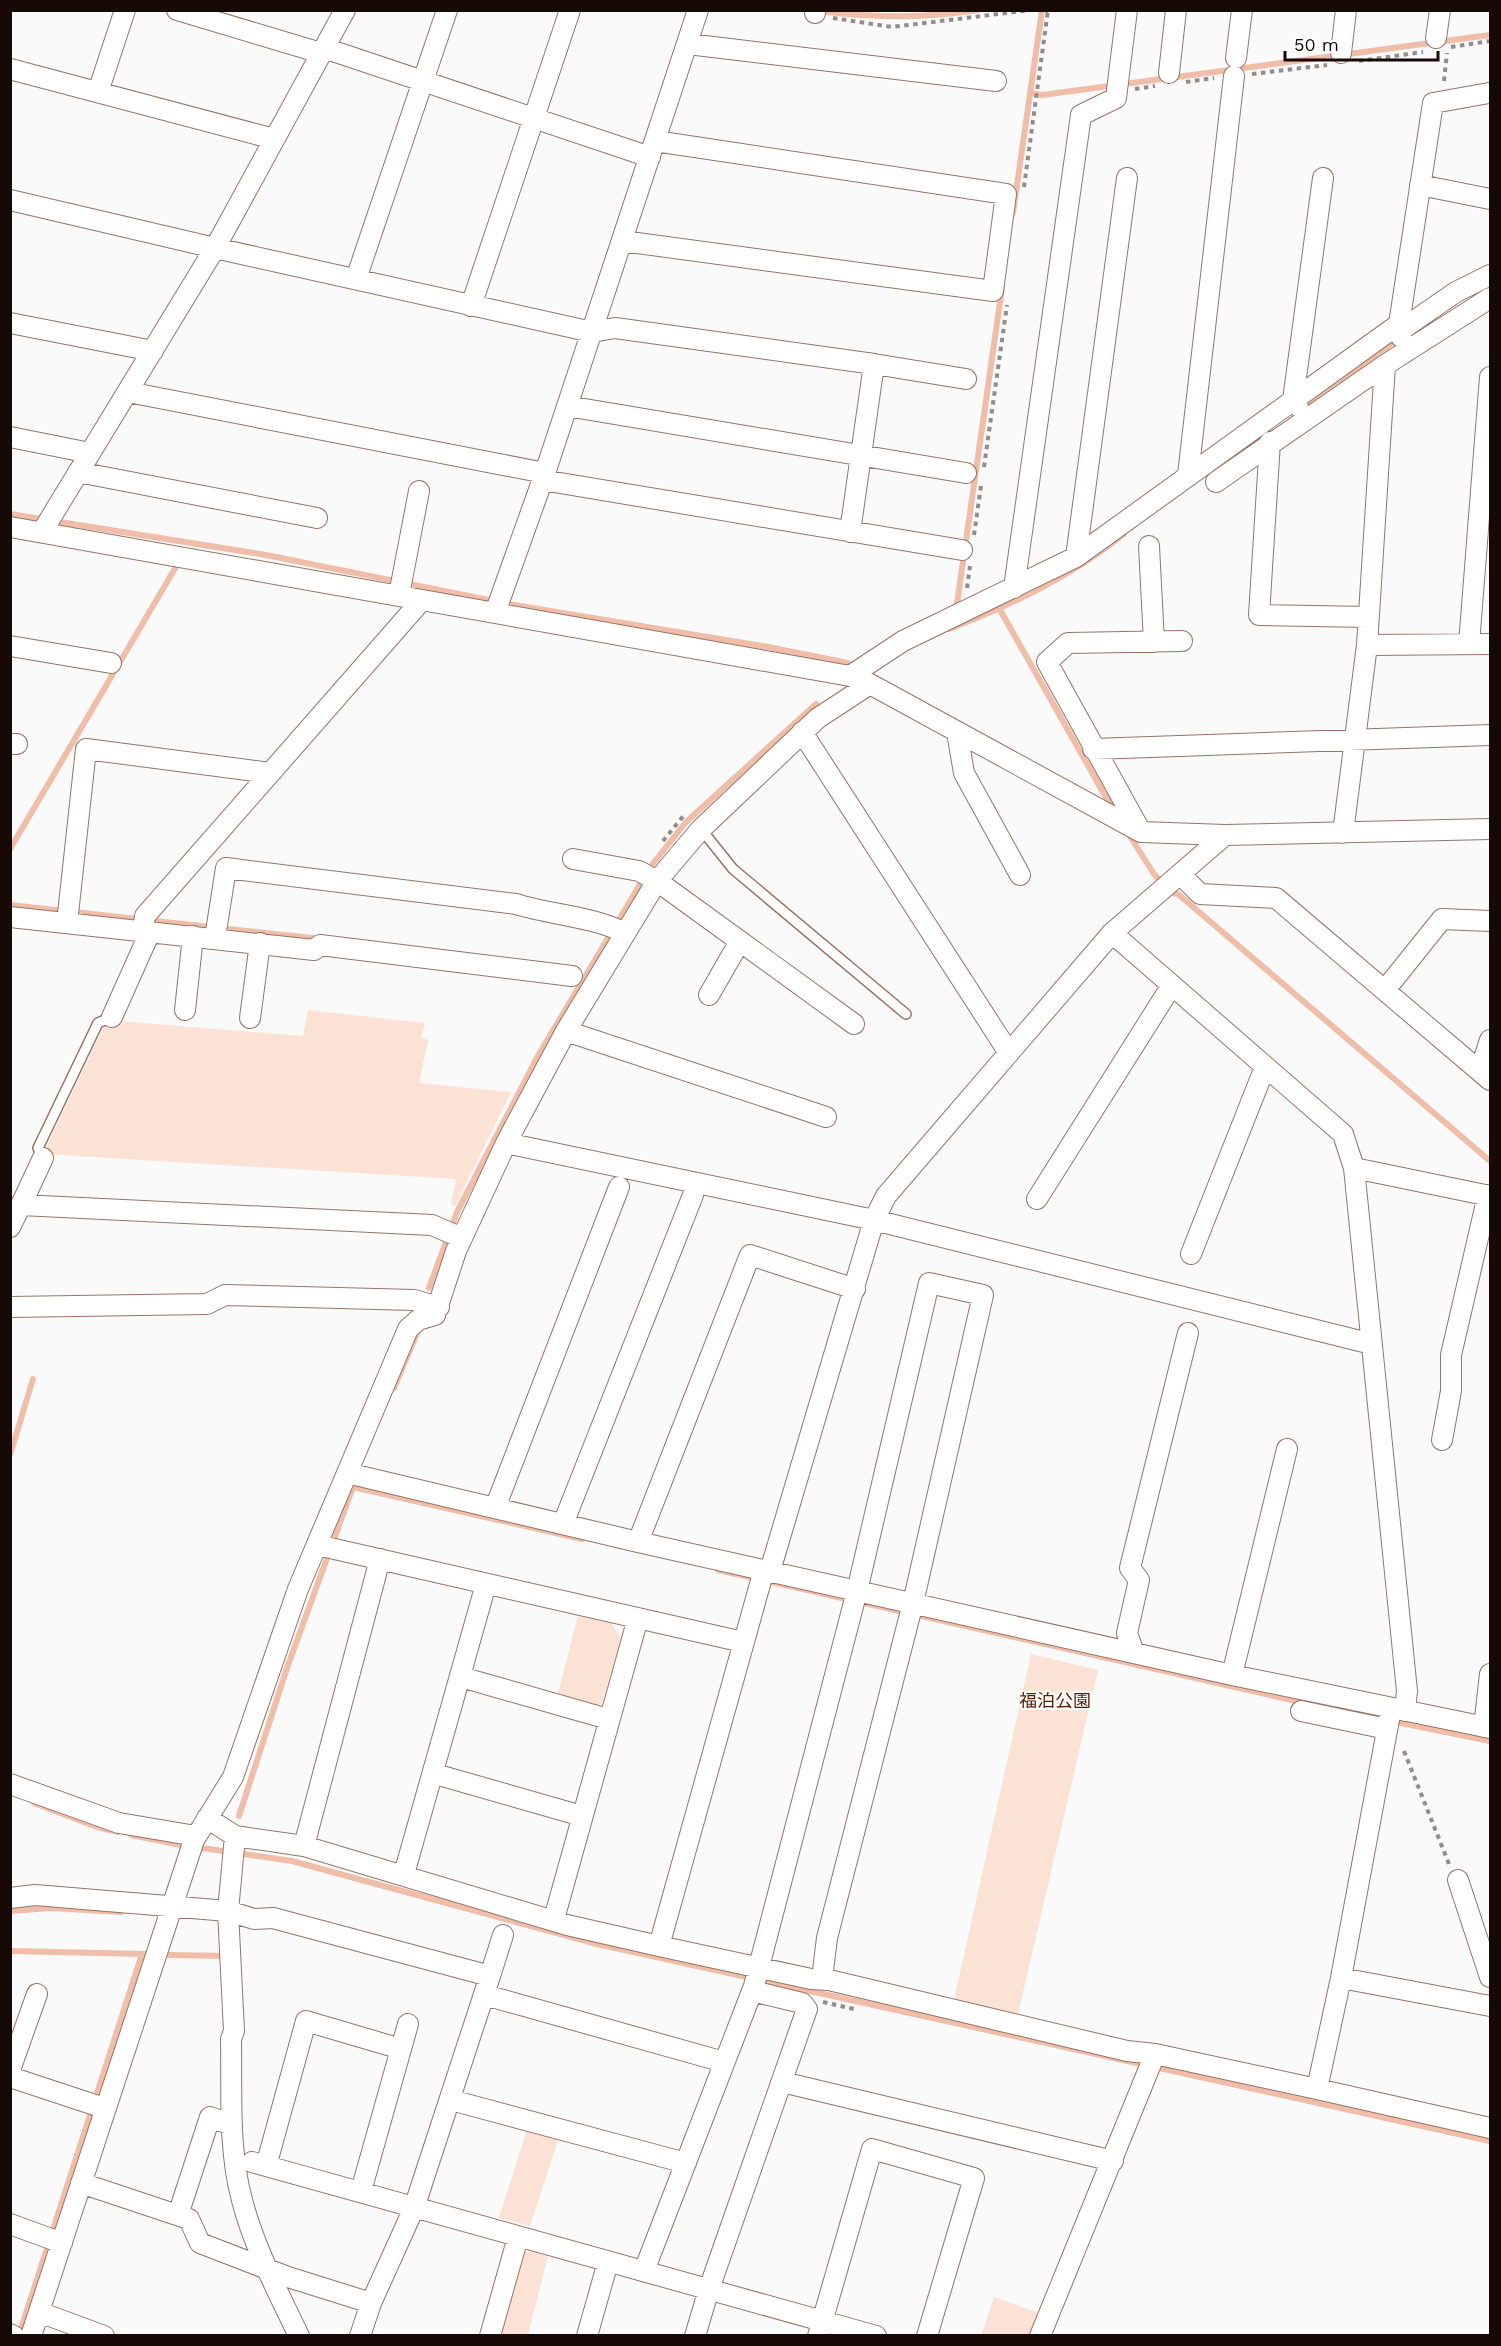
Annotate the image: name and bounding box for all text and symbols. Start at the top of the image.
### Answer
scale bar [1285,24,1438,62]
text: 50 m [1294,34,1339,55]
park label: 福泊公園 [1019,1690,1091,1711]

